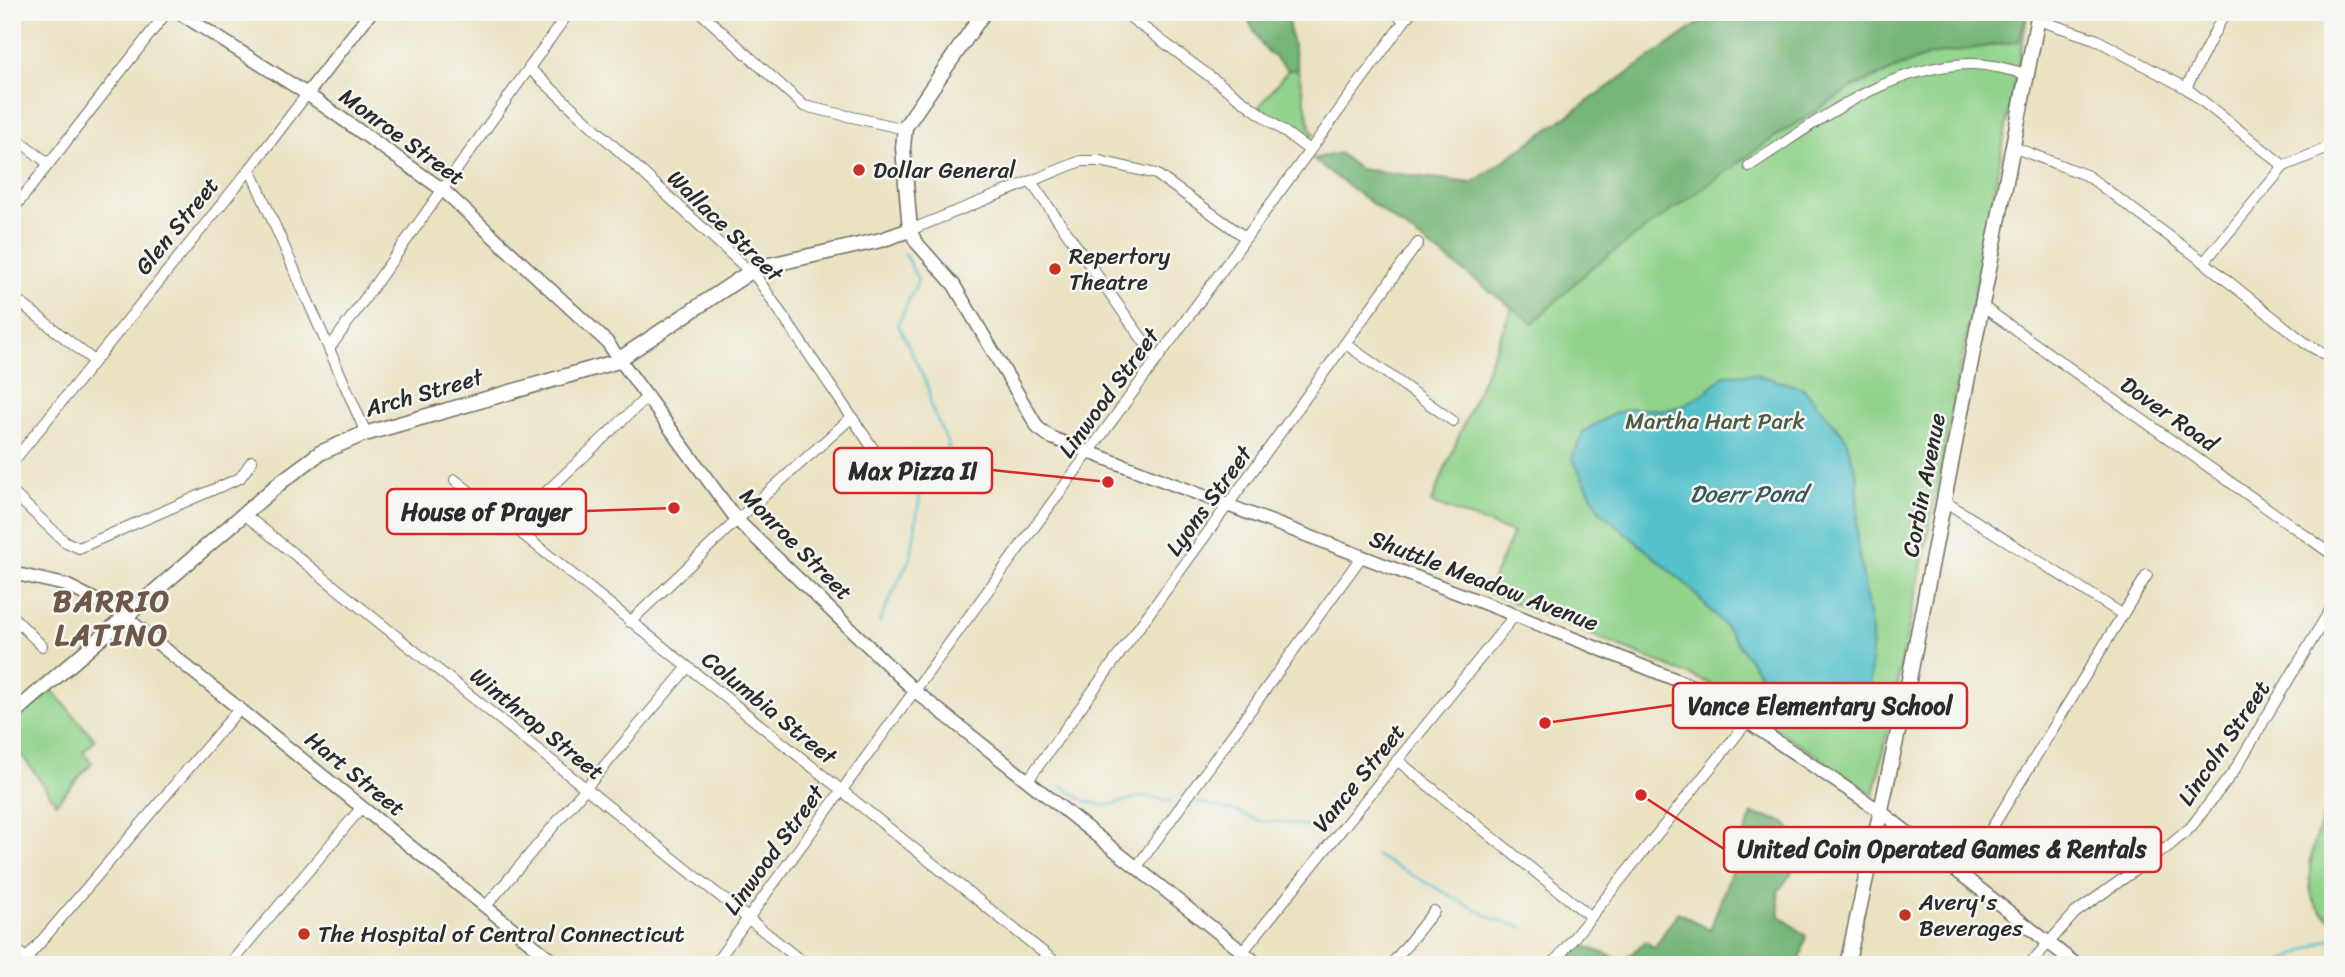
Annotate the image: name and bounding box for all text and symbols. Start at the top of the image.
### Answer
street label: Monroe Street [330,77,474,197]
place label: Dollar General [873,150,1016,191]
street label: Wallace Street [657,159,794,294]
marker: Dollar General [851,162,867,178]
street label: Glen Street [124,168,230,284]
place label: Repertory Theatre [1069,236,1170,303]
marker: Repertory Theatre [1047,261,1063,277]
street label: Linwood Street [1047,318,1172,467]
street label: Arch Street [359,356,489,430]
street label: Dover Road [2111,365,2228,464]
park label: Martha Hart Park [1625,401,1805,442]
street label: Corbin Avenue [1890,409,1958,561]
street label: Lyons Street [1155,435,1264,565]
callout: Max Pizza II [834,448,992,493]
text: Max Pizza II [848,450,978,492]
water label: Doerr Pond [1690,473,1813,515]
street label: Monroe Street [729,477,863,611]
callout: House of Prayer [387,489,586,534]
text: House of Prayer [401,491,573,533]
street label: Shuttle Meadow Avenue [1363,518,1605,644]
district label: BARRIO LATINO [53,574,171,662]
street label: Columbia Street [692,640,847,777]
street label: Winthrop Street [460,656,614,792]
street label: Lincoln Street [2166,671,2282,815]
callout: Vance Elementary School [1673,683,1967,728]
text: Vance Elementary School [1688,685,1953,727]
street label: Vance Street [1302,714,1416,842]
street label: Hart Street [295,720,415,828]
street label: Linwood Street [712,775,837,924]
callout: United Coin Operated Games & Rentals [1724,827,2161,872]
text: United Coin Operated Games & Rentals [1737,828,2148,870]
place label: Avery's Beverages [1918,882,2023,949]
marker: Avery's Beverages [1897,907,1913,923]
place label: The Hospital of Central Connecticut [318,914,685,955]
marker: The Hospital of Central Connecticut [296,926,312,942]

